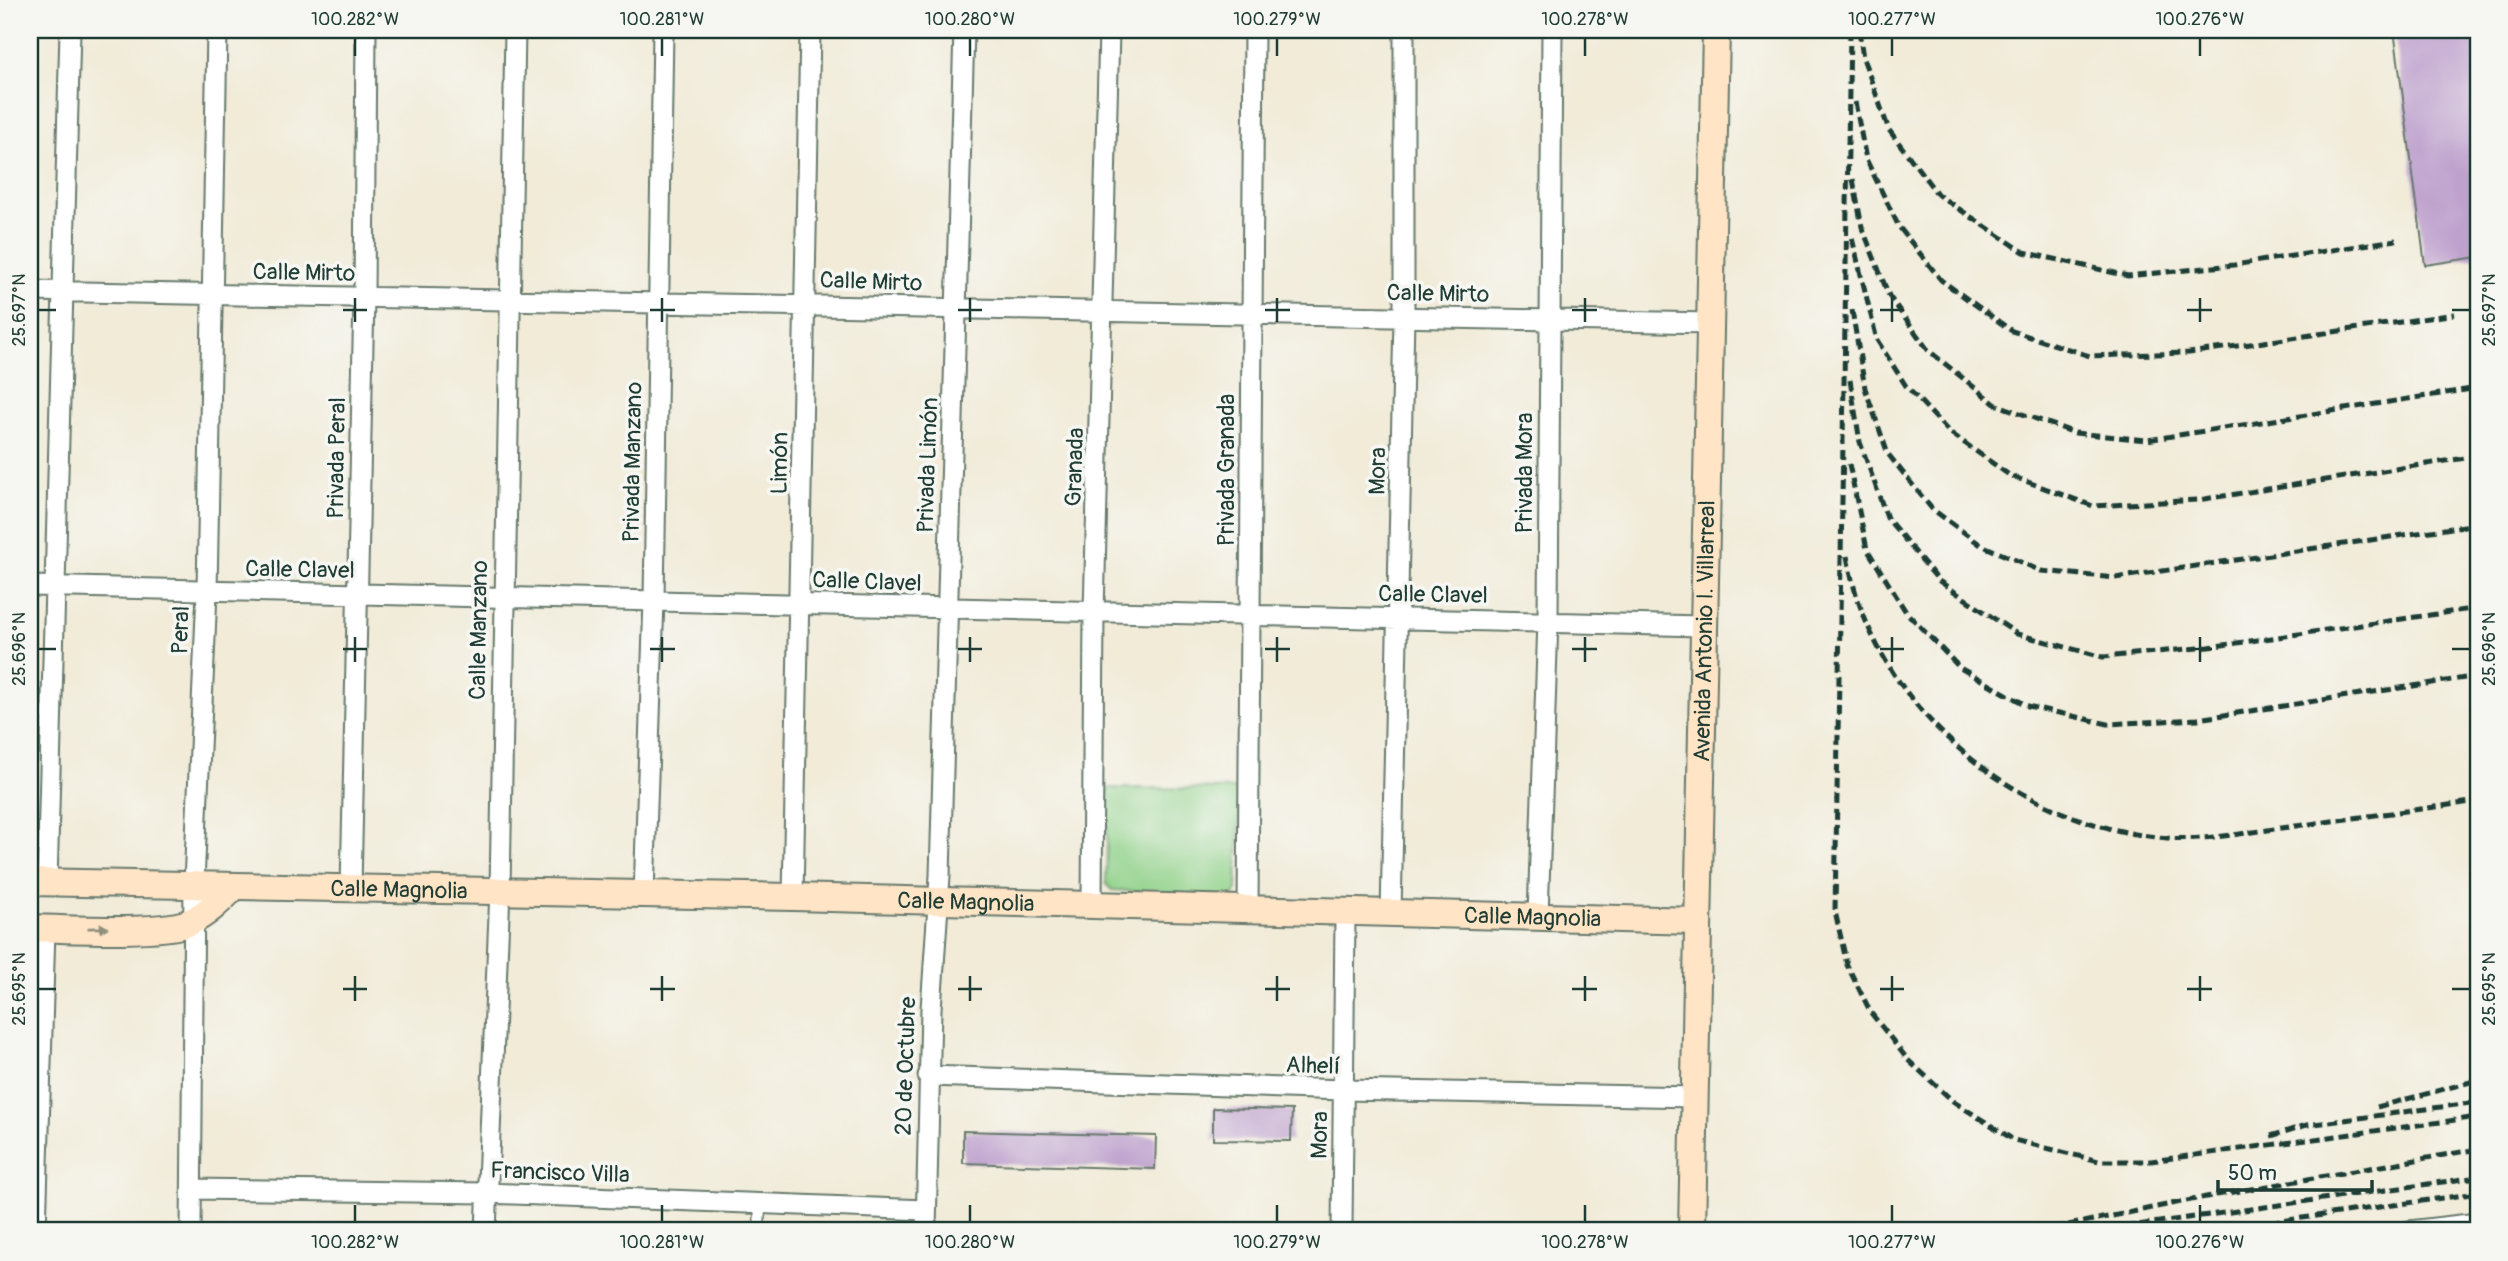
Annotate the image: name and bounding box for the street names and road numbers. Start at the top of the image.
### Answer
street label: Calle Mirto [252,257,356,288]
street label: Calle Mirto [819,265,923,298]
street label: Calle Mirto [1386,278,1490,309]
street label: Privada Manzano [617,381,648,543]
street label: Privada Granada [1212,394,1241,546]
street label: Privada Peral [321,397,352,519]
street label: Privada Limón [911,397,944,533]
street label: Privada Mora [1510,412,1539,534]
street label: Granada [1059,427,1090,507]
street label: Limón [764,431,795,495]
street label: Mora [1363,447,1392,495]
street label: Avenida Antonio I. Villarreal [1687,500,1722,762]
street label: Calle Clavel [245,554,355,585]
street label: Calle Manzano [463,560,494,700]
street label: Calle Clavel [812,565,922,598]
street label: Calle Clavel [1378,579,1488,610]
street label: Peral [165,605,196,655]
street label: Calle Magnolia [330,874,468,906]
street label: Calle Magnolia [897,886,1035,918]
street label: Calle Magnolia [1464,901,1602,933]
street label: 20 de Octubre [889,995,922,1136]
street label: Alhelí [1285,1050,1341,1081]
street label: Mora [1305,1111,1334,1159]
street label: Francisco Villa [490,1156,630,1189]

